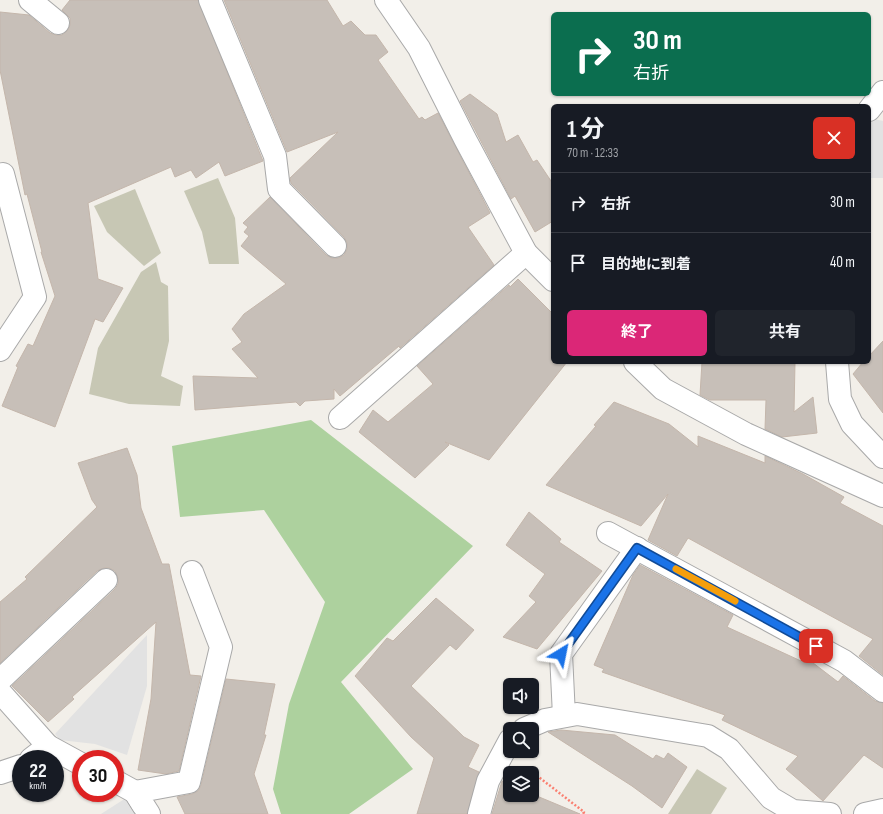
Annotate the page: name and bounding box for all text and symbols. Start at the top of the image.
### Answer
text: 30 m [633,24,682,57]
icon: right [567,28,619,80]
text: 右折 [633,63,669,84]
text: 1 分 [567,115,604,144]
button: close [813,117,855,159]
text: 70 m · 12:33 [567,145,619,161]
icon: right [567,192,589,214]
text: 30 m [830,193,855,212]
text: 右折 [601,195,631,214]
icon: arrive [567,252,589,274]
text: 40 m [830,253,855,272]
text: 目的地に到着 [601,255,691,274]
button: 終了 [567,310,707,356]
button: 共有 [715,310,855,356]
pin [799,629,833,663]
position arrow [540,633,582,675]
icon: arrive [805,635,827,657]
map controls [503,678,539,802]
button: sound [503,678,539,714]
button: search [503,722,539,758]
speed limit sign: 30 [72,750,124,802]
text: 22 [29,759,47,783]
button: layers [503,766,539,802]
text: km/h [29,780,47,792]

